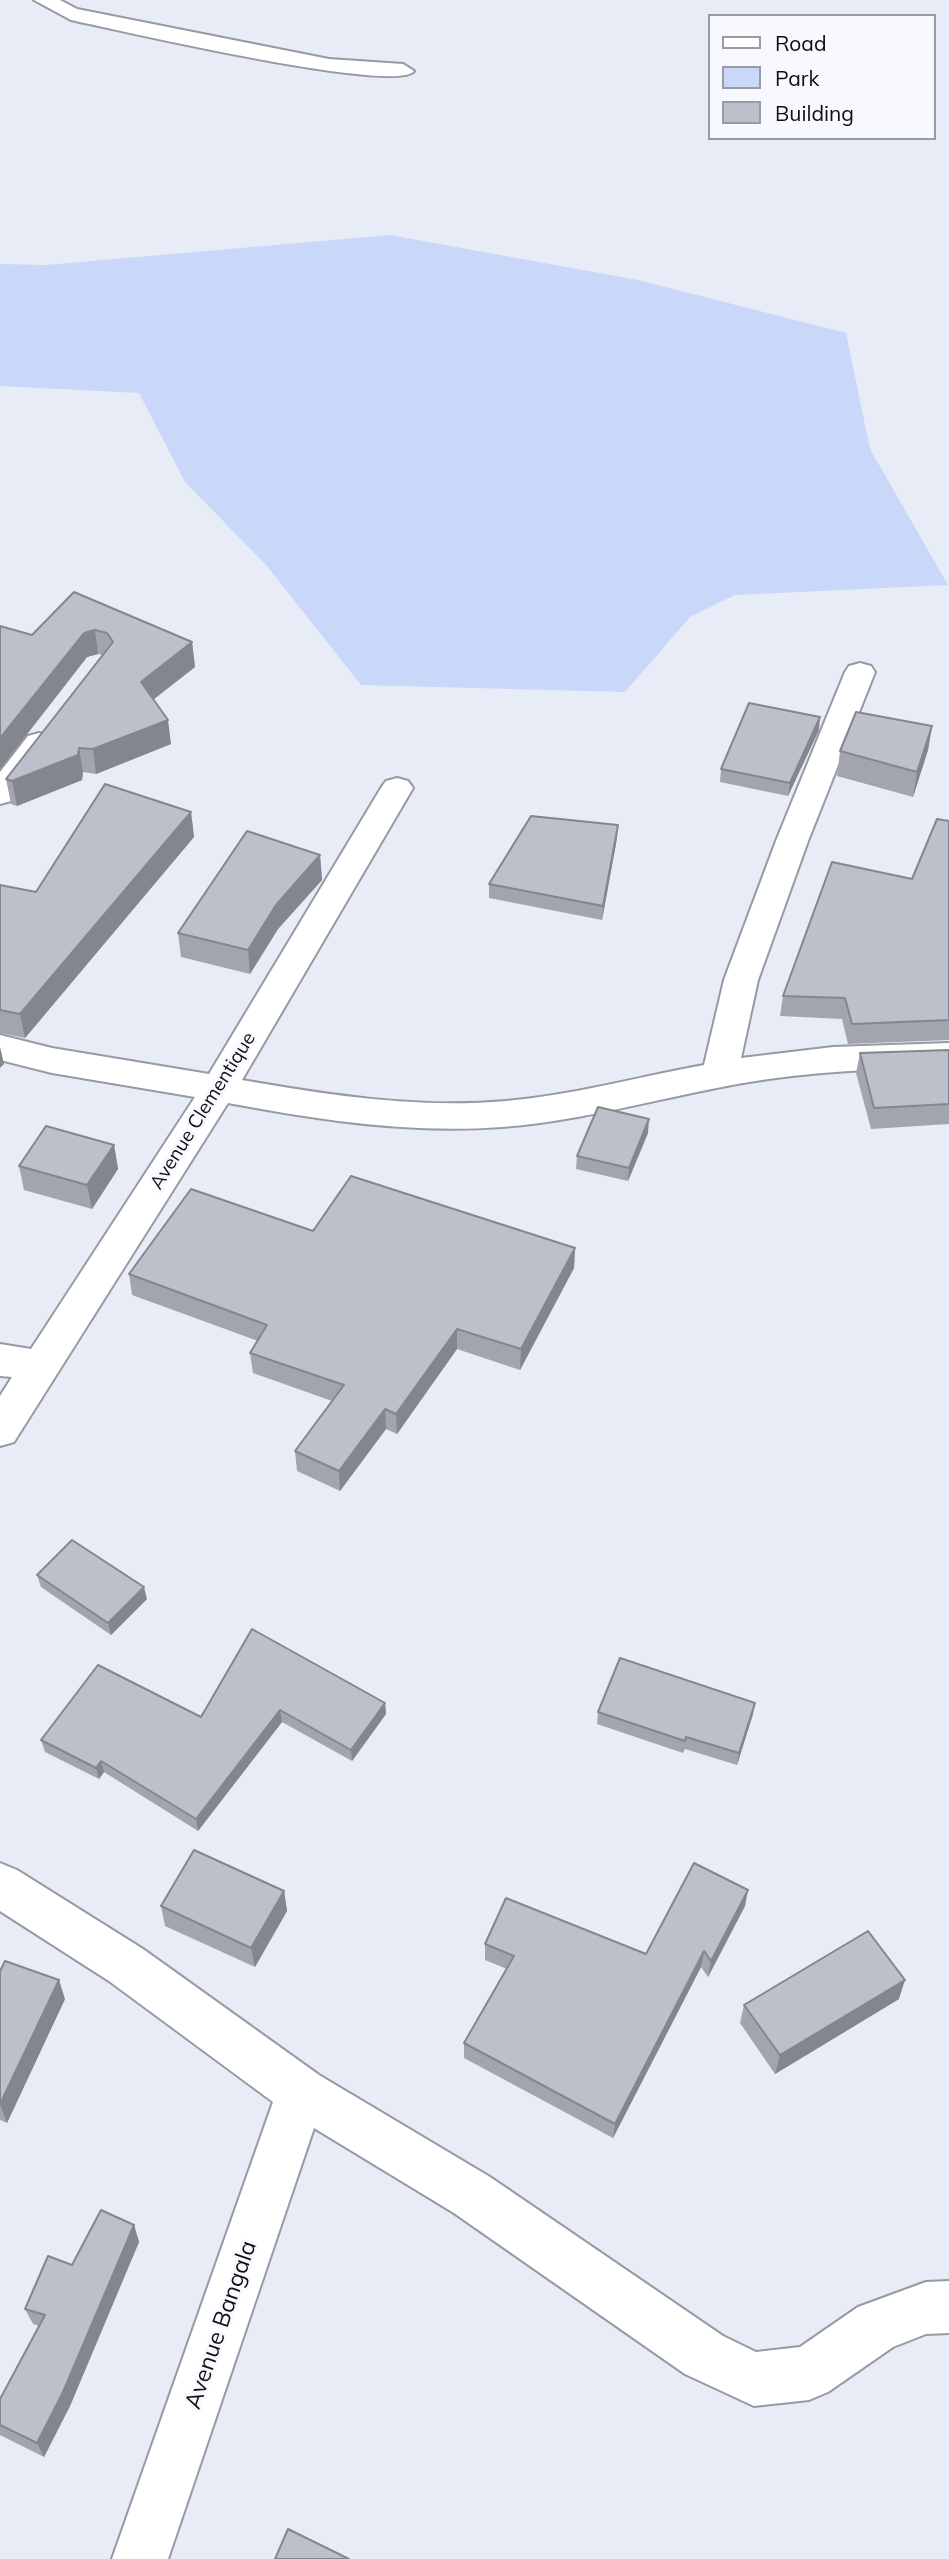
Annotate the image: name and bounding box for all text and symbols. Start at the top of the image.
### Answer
legend [708,14,935,140]
text: Road [775,30,826,56]
text: Park [775,65,819,91]
text: Building [775,100,854,126]
street label: Avenue Clementique [145,1028,261,1194]
street label: Avenue Bangala [179,2237,263,2413]

